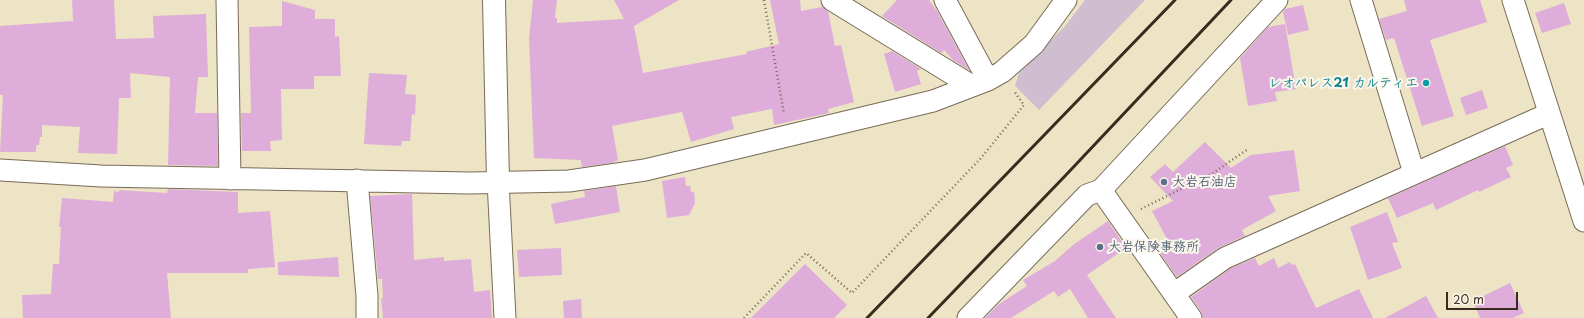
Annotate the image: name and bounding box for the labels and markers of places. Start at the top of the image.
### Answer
place label: レオパレス21 カルティエ [1269,75,1418,91]
marker: レオパレス21 カルティエ [1421,78,1431,88]
place label: 大岩石油店 [1172,174,1237,190]
marker: 大岩石油店 [1159,177,1169,187]
place label: 大岩保険事務所 [1108,239,1199,255]
marker: 大岩保険事務所 [1095,242,1105,252]

